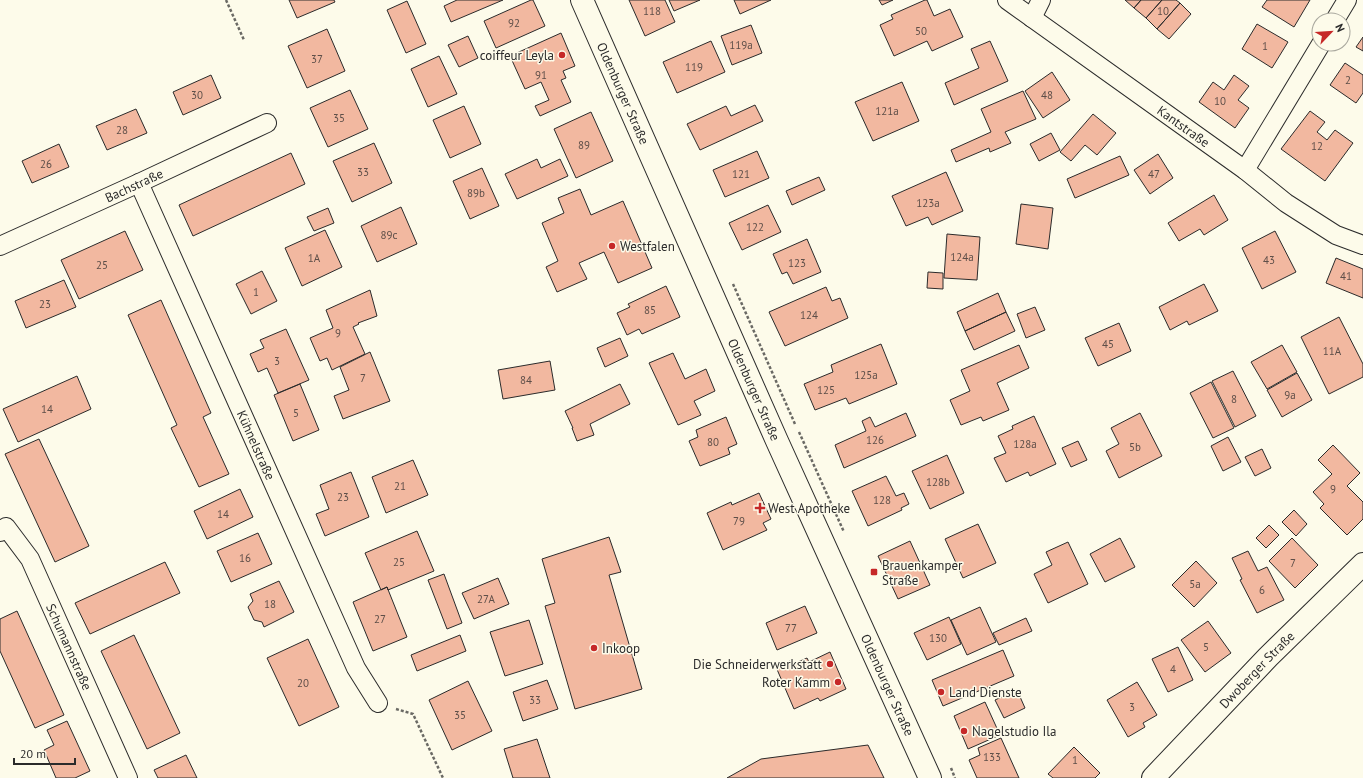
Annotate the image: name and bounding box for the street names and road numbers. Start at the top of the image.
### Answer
street label: Oldenburger Straße [593,40,653,147]
street label: Kantstraße [1154,102,1213,151]
street label: Bachstraße [102,165,166,206]
street label: Oldenburger Straße [724,336,784,444]
street label: Kühnelstraße [233,408,279,483]
street label: Schumannstraße [42,601,96,693]
street label: Dwoberger Straße [1216,628,1298,712]
street label: Oldenburger Straße [857,632,918,739]

